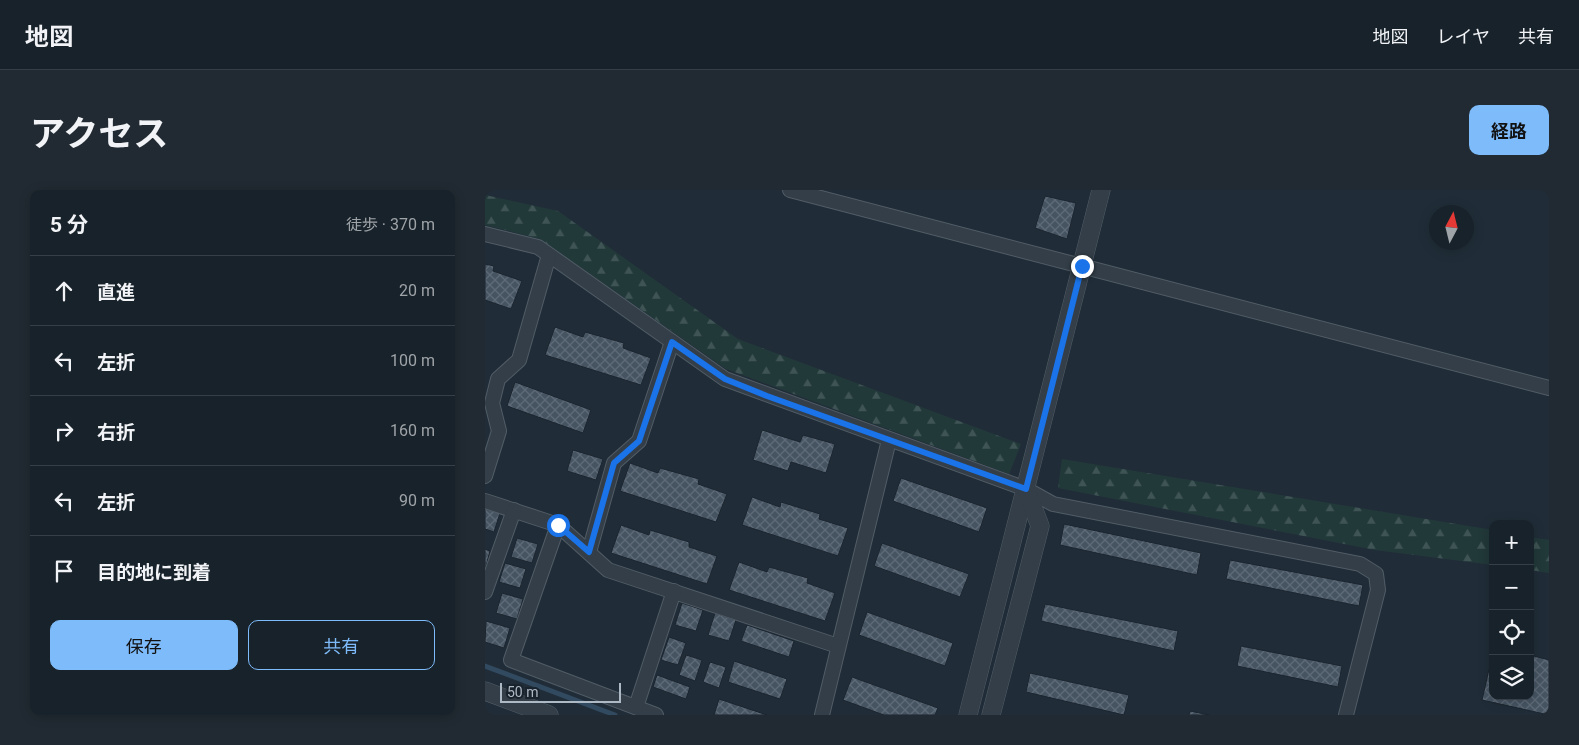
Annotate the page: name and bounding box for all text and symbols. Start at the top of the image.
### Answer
text: 地図 [25,23,73,51]
text: 地図 [1373,26,1409,47]
text: レイヤ [1437,26,1490,47]
text: 共有 [1518,26,1554,47]
button: 経路 [1469,105,1549,155]
text: アクセス [30,114,168,155]
north arrow [1429,205,1474,250]
text: 5 分 [50,213,88,237]
text: 徒歩 · 370 m [346,215,435,234]
route end [1071,255,1094,278]
icon: ahead [50,277,78,305]
text: 直進 [97,281,135,304]
text: 20 m [399,281,435,300]
icon: left [50,347,78,375]
text: 左折 [97,351,135,374]
text: 100 m [390,351,435,370]
icon: right [50,417,78,445]
text: 右折 [97,421,135,444]
text: 160 m [390,421,435,440]
icon: left [50,487,78,515]
text: 左折 [97,491,135,514]
text: 90 m [399,491,435,510]
route start [547,514,570,537]
map controls [1489,520,1534,700]
button: + [1489,520,1534,565]
icon: arrive [50,557,78,585]
text: 目的地に到着 [97,561,211,584]
button: − [1489,565,1534,610]
button: locate [1489,610,1534,655]
button: 保存 [50,620,238,670]
button: 共有 [248,620,435,670]
button: layers [1489,655,1534,700]
scale bar [500,680,621,703]
text: 50 m [507,684,539,700]

